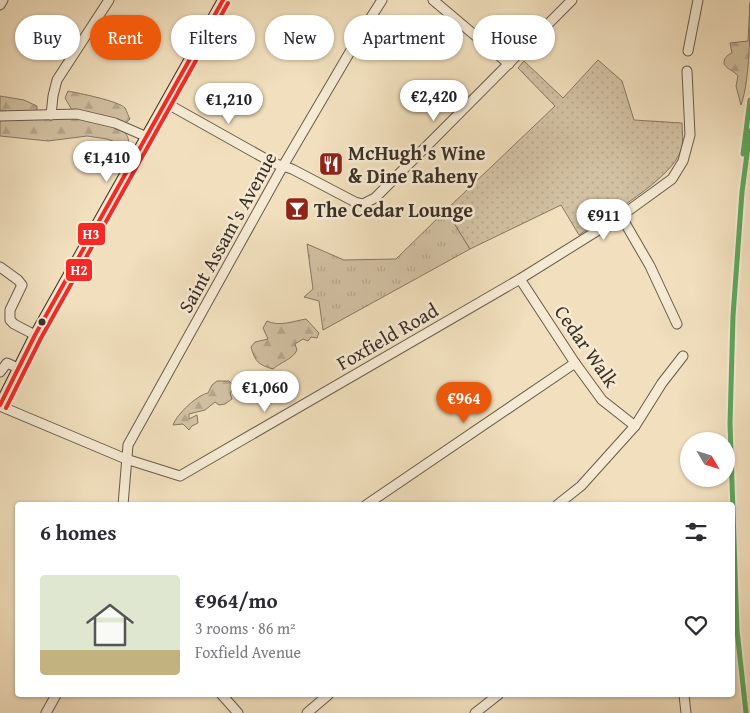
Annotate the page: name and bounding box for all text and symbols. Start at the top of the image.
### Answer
chip: Buy [15,15,80,60]
chip: Rent [90,15,161,60]
chip: Filters [171,15,255,60]
chip: New [265,15,334,60]
chip: Apartment [344,15,463,60]
chip: House [473,15,555,60]
pin: €2,420 [393,80,475,122]
pin: €1,210 [188,82,270,125]
text: €2,420 [411,84,457,108]
text: €1,210 [206,87,252,111]
place label: McHugh's Wine & Dine Raheny [348,138,486,190]
pin: €1,410 [66,140,148,183]
text: €1,410 [84,145,130,169]
street label: Saint Assam's Avenue [171,146,283,318]
restaurant icon: McHugh's Wine & Dine Raheny [318,151,344,177]
place label: The Cedar Lounge [314,195,473,224]
bar icon: The Cedar Lounge [284,196,310,222]
pin: €911 [574,198,634,241]
text: €911 [587,203,621,227]
line badge: H3 [77,222,106,246]
text: H3 [83,224,99,244]
line badge: H2 [65,258,93,282]
text: H2 [71,260,87,280]
street label: Foxfield Road [331,295,443,377]
street label: Cedar Walk [548,299,626,394]
unlabelled marker [37,317,47,327]
pin: €1,060 [224,370,306,413]
text: €1,060 [242,375,288,399]
pin: €964 [434,382,494,424]
text: €964 [447,386,481,410]
north arrow [680,432,735,488]
map controls [680,432,735,487]
text: 6 homes [40,517,116,548]
icon: filters [682,518,710,546]
text: €964/mo [195,585,278,616]
icon: home [80,595,140,655]
icon: heart [682,611,710,639]
text: 3 rooms · 86 m² [195,616,295,640]
text: Foxfield Avenue [195,640,301,664]

